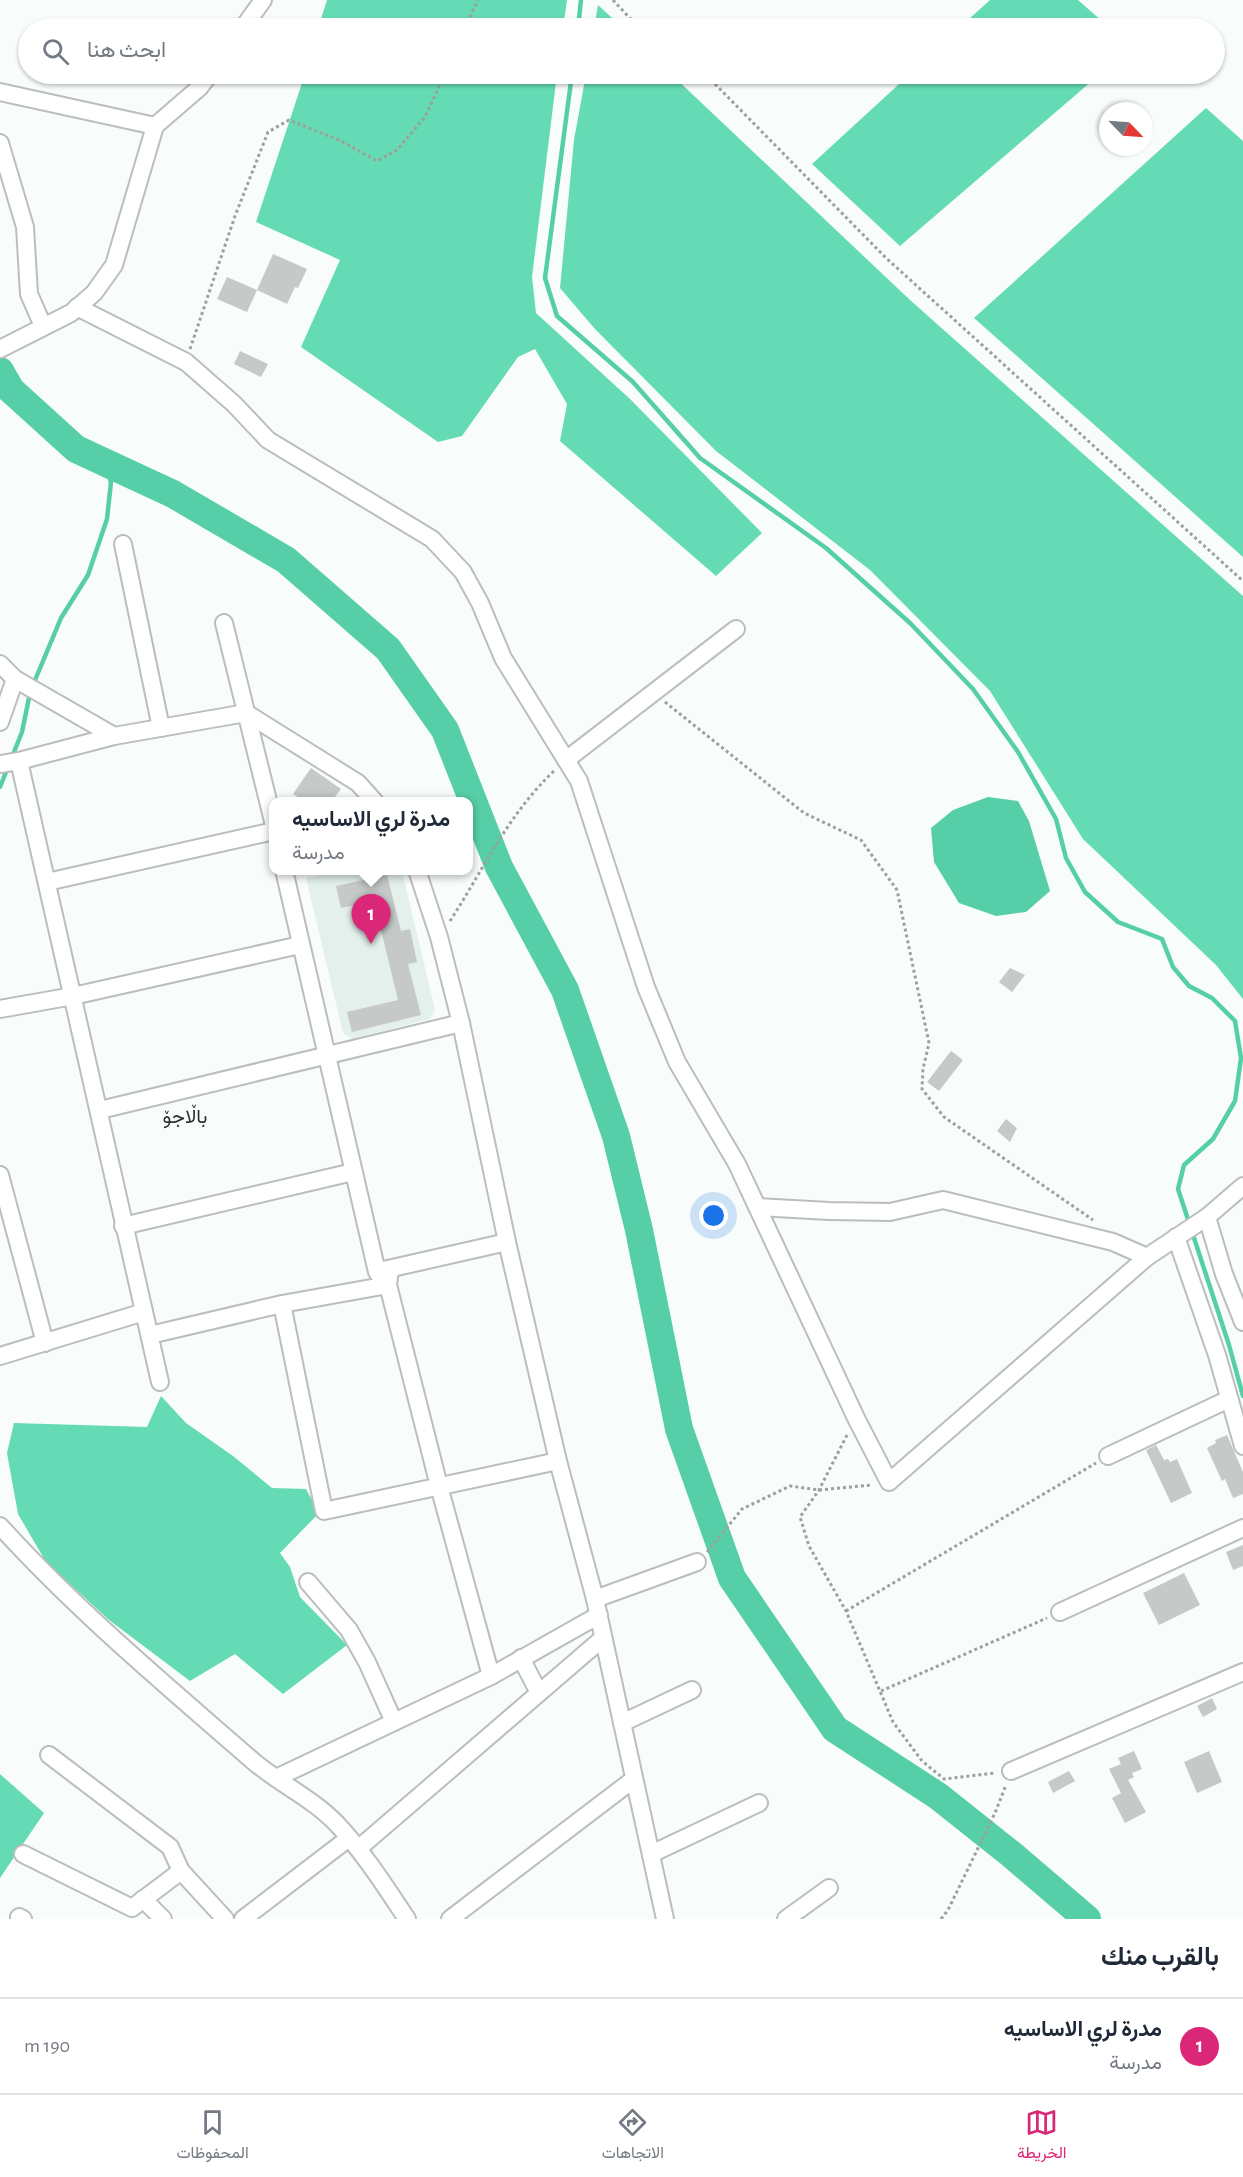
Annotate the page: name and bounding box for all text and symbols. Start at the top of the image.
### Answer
search box [18,18,1225,84]
icon: search [39,35,72,68]
text: ابحث هنا [87,39,166,61]
north arrow [1099,102,1153,156]
popup [269,797,473,875]
text: مدرة لري الاساسیه [292,808,450,830]
text: مدرسة [292,843,345,863]
pin: 1 [352,894,391,944]
district label: باڵاجۆ [163,1104,207,1129]
your location [699,1201,728,1230]
text: بالقرب منك [1101,1944,1219,1970]
text: مدرة لري الاساسیه [1004,2018,1162,2040]
text: 190 m [24,2036,70,2056]
text: 1 [1196,2036,1203,2056]
text: مدرسة [1109,2053,1162,2073]
tab: المحفوظات [177,2106,249,2167]
tab: الاتجاهات [602,2106,664,2167]
tab: الخريطة [1017,2106,1066,2167]

